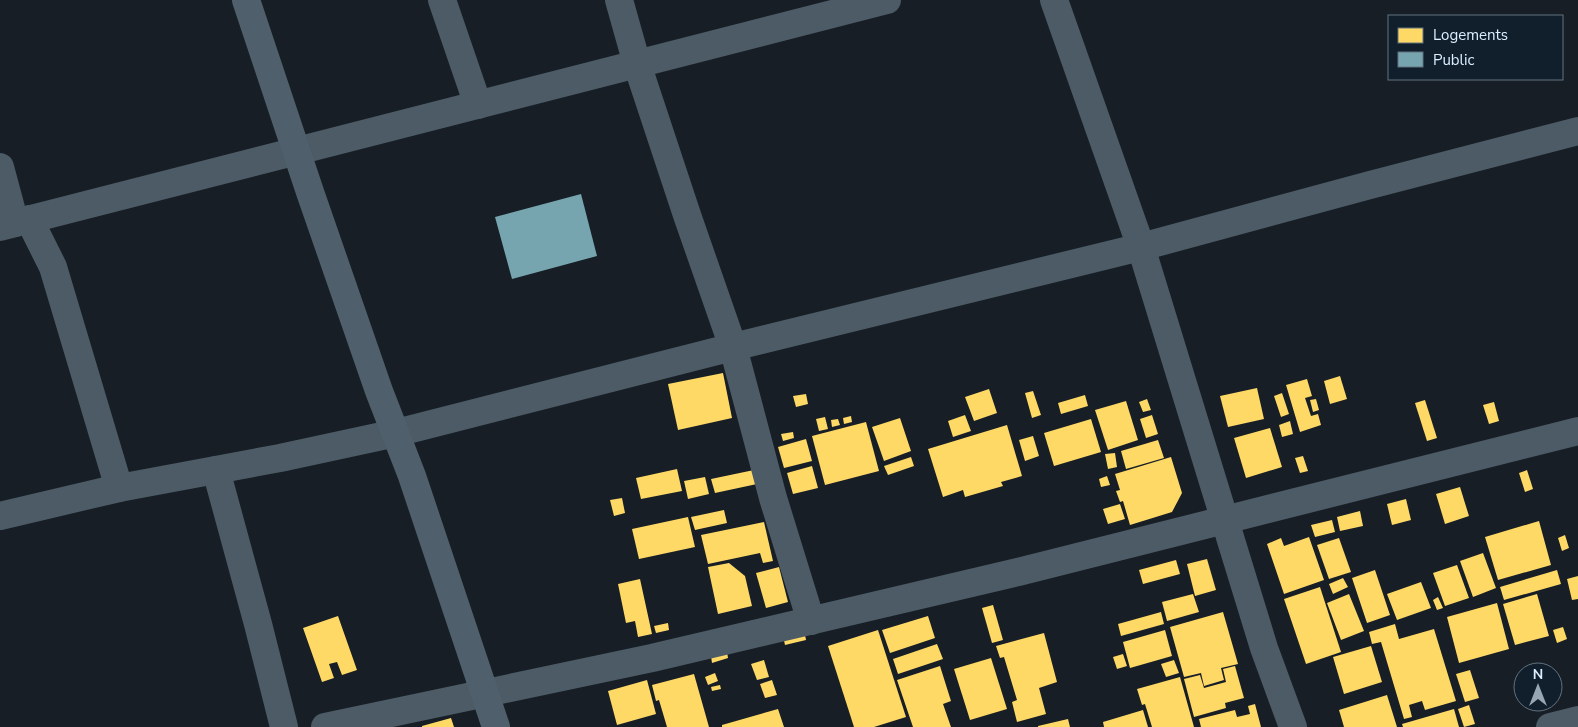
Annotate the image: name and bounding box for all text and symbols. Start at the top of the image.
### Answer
legend [1388,15,1563,80]
text: Logements [1433,25,1508,45]
text: Public [1433,50,1474,70]
north arrow [1513,662,1563,712]
text: N [1533,665,1543,684]

